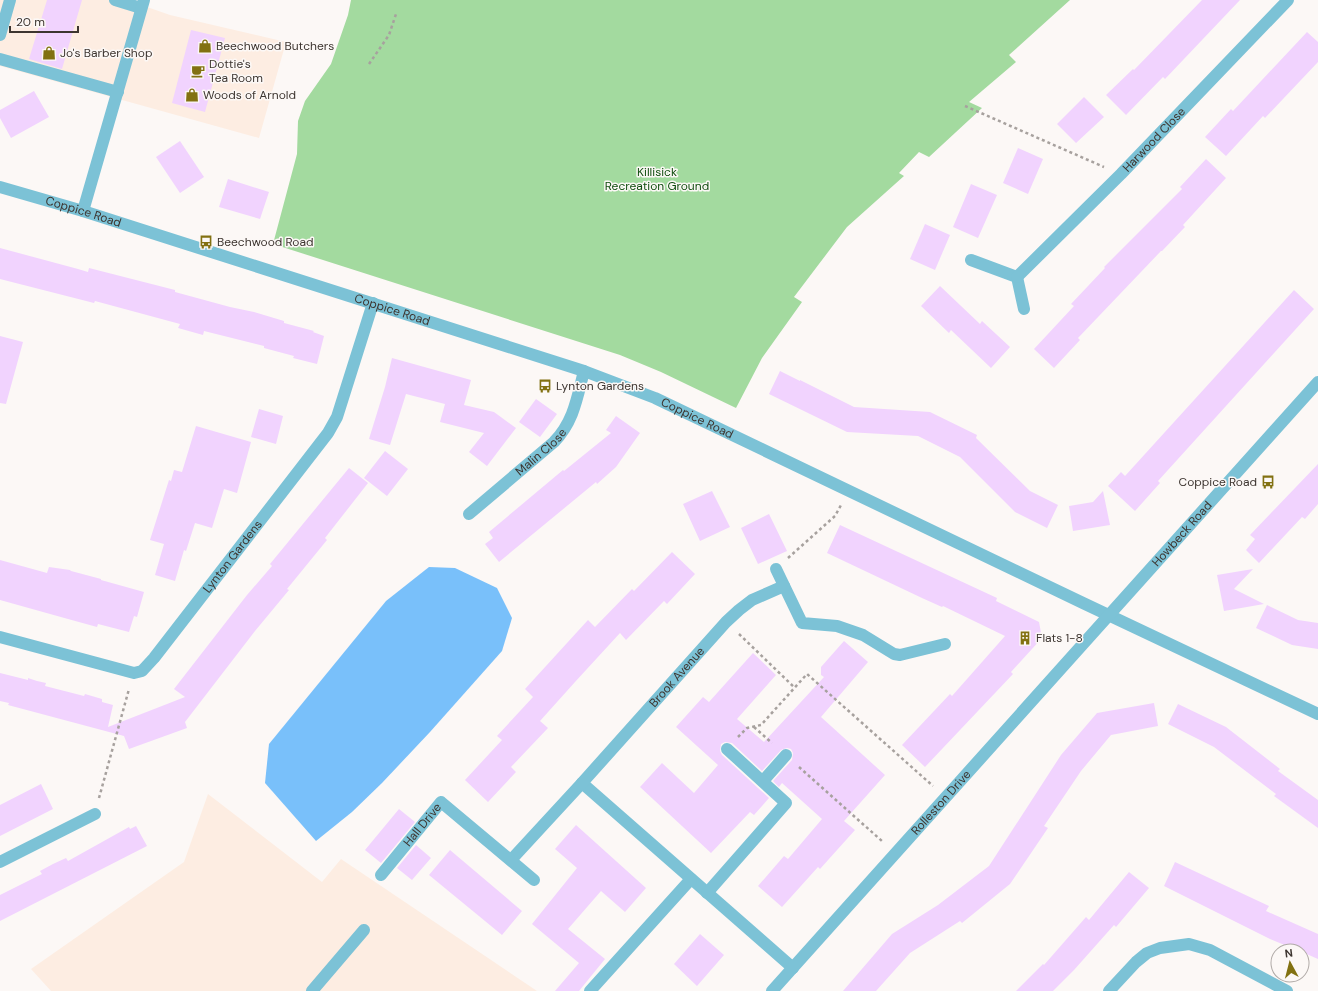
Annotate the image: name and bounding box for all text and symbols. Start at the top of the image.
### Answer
scale bar [10,8,78,34]
text: 20 m [16,14,45,30]
shop icon: Beechwood Butchers [197,38,213,54]
place label: Beechwood Butchers [216,38,334,54]
shop icon: Jo's Barber Shop [41,45,57,61]
place label: Jo's Barber Shop [60,45,152,61]
place label: Dottie's Tea Room [209,56,263,86]
cafe icon: Dottie's Tea Room [190,63,206,79]
shop icon: Woods of Arnold [184,87,200,103]
place label: Woods of Arnold [203,87,296,103]
street label: Harwood Close [1119,104,1189,176]
park label: Killisick Recreation Ground [605,164,709,194]
street label: Coppice Road [44,193,123,231]
bus stop icon: Beechwood Road [198,234,214,250]
place label: Beechwood Road [217,234,313,250]
street label: Coppice Road [352,290,432,329]
bus stop icon: Lynton Gardens [537,378,553,394]
place label: Lynton Gardens [556,378,644,394]
street label: Coppice Road [658,394,736,442]
street label: Malin Close [512,425,570,479]
place label: Coppice Road [1179,474,1257,490]
bus stop icon: Coppice Road [1260,474,1276,490]
street label: Howbeck Road [1148,498,1215,570]
street label: Lynton Gardens [199,517,266,596]
building icon: Flats 1-8 [1017,630,1033,646]
place label: Flats 1-8 [1036,630,1083,646]
street label: Brook Avenue [646,643,708,711]
street label: Rolleston Drive [908,767,974,839]
street label: Hall Drive [400,800,445,850]
north arrow [1270,943,1310,983]
text: N [1284,946,1294,961]

